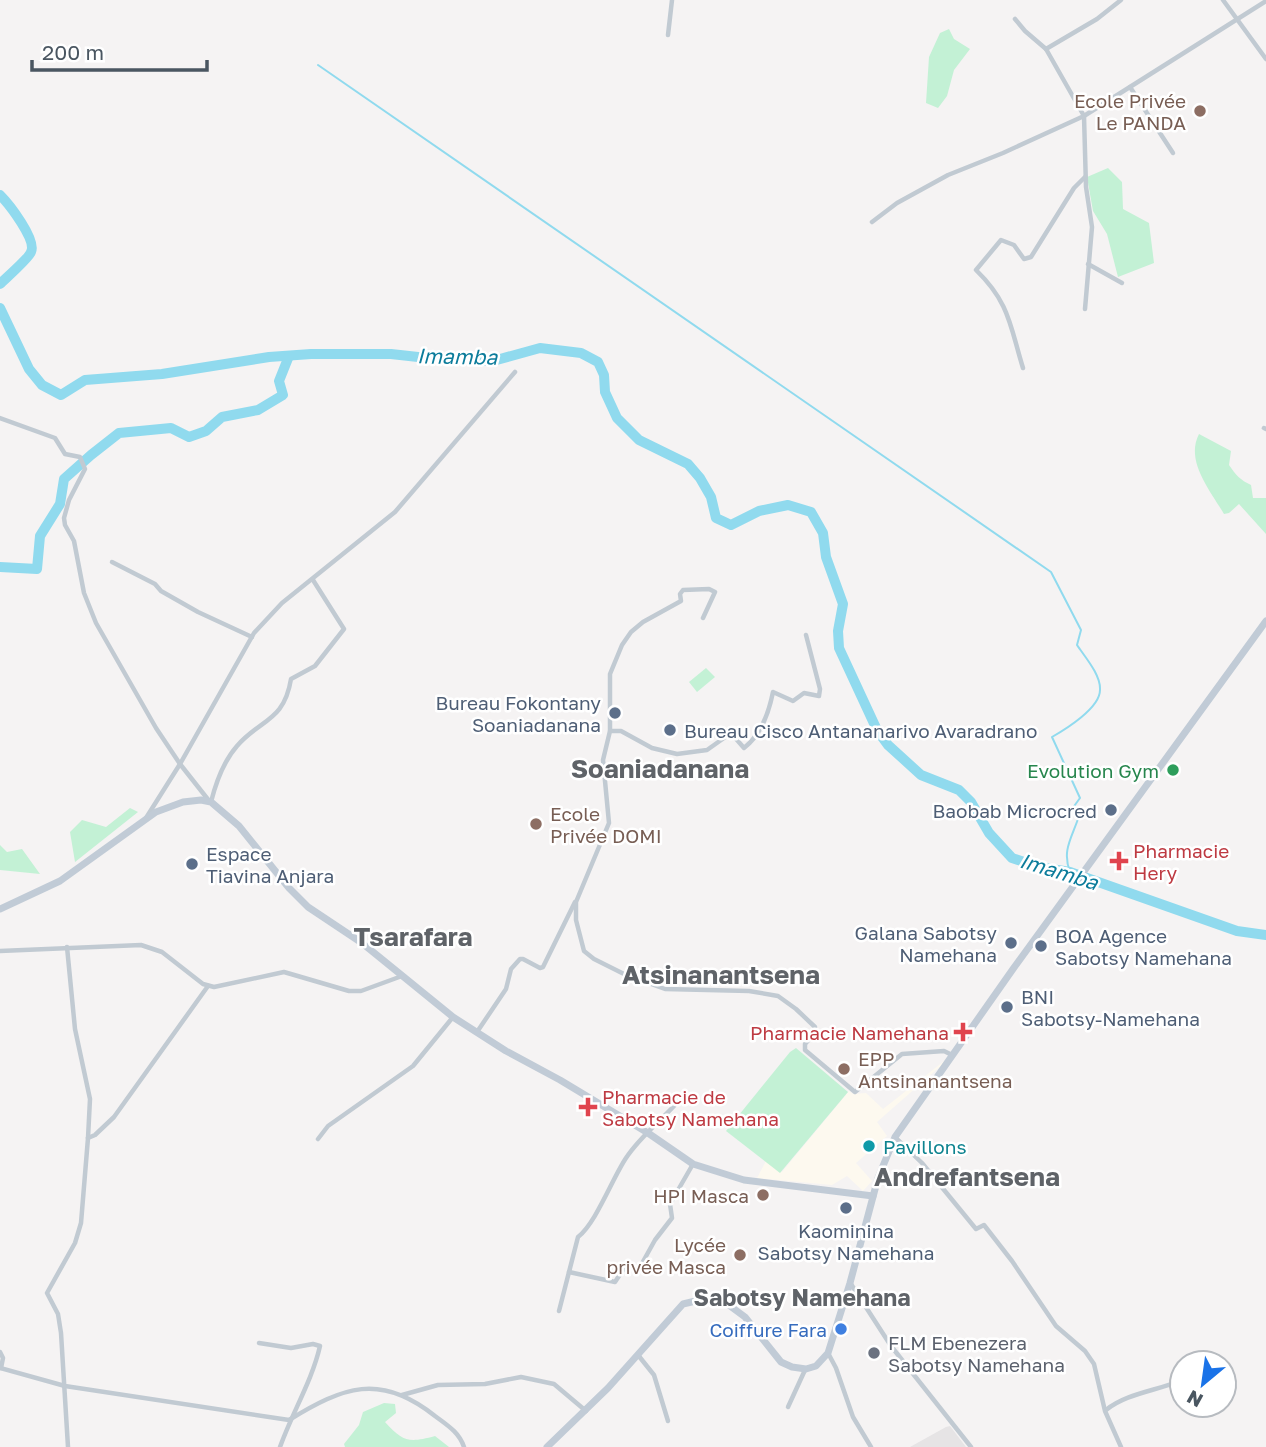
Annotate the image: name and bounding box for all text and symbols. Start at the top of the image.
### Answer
scale bar [32,28,206,72]
text: 200 m [42,39,104,65]
place label: Ecole Privée Le PANDA [1074,89,1186,134]
marker: Ecole Privée Le PANDA [1192,103,1208,119]
water label: Imamba [417,342,499,370]
place label: Bureau Fokontany Soaniadanana [436,691,601,736]
marker: Bureau Fokontany Soaniadanana [607,705,623,721]
place label: Bureau Cisco Antananarivo Avaradrano [684,719,1037,742]
marker: Bureau Cisco Antananarivo Avaradrano [662,722,678,738]
district label: Soaniadanana [571,753,749,784]
place label: Evolution Gym [1027,759,1159,782]
marker: Evolution Gym [1165,762,1181,778]
place label: Baobab Microcred [933,799,1097,822]
place label: Ecole Privée DOMI [550,802,662,847]
marker: Baobab Microcred [1103,802,1119,818]
marker: Ecole Privée DOMI [528,816,544,832]
place label: Pharmacie Hery [1133,839,1229,884]
place label: Espace Tiavina Anjara [206,842,334,887]
water label: Imamba [1017,847,1102,896]
marker: Pharmacie Hery [1111,853,1127,869]
marker: Espace Tiavina Anjara [184,856,200,872]
district label: Tsarafara [353,921,473,952]
place label: Galana Sabotsy Namehana [855,921,997,966]
place label: BOA Agence Sabotsy Namehana [1055,924,1232,969]
marker: Galana Sabotsy Namehana [1003,935,1019,951]
marker: BOA Agence Sabotsy Namehana [1033,938,1049,954]
district label: Atsinanantsena [622,959,820,990]
place label: BNI Sabotsy-Namehana [1021,985,1200,1030]
marker: BNI Sabotsy-Namehana [999,999,1015,1015]
place label: Pharmacie Namehana [750,1021,949,1044]
marker: Pharmacie Namehana [955,1024,971,1040]
place label: EPP Antsinanantsena [858,1047,1012,1092]
marker: EPP Antsinanantsena [836,1061,852,1077]
place label: Pharmacie de Sabotsy Namehana [602,1085,779,1130]
marker: Pharmacie de Sabotsy Namehana [580,1099,596,1115]
place label: Pavillons [883,1135,966,1158]
marker: Pavillons [861,1138,877,1154]
district label: Andrefantsena [874,1161,1060,1192]
place label: HPI Masca [653,1184,749,1207]
marker: HPI Masca [755,1187,771,1203]
marker: Kaominina Sabotsy Namehana [838,1200,854,1216]
place label: Kaominina Sabotsy Namehana [758,1219,934,1264]
place label: Lycée privée Masca [607,1233,726,1278]
marker: Lycée privée Masca [732,1247,748,1263]
district label: Sabotsy Namehana [693,1283,911,1311]
place label: Coiffure Fara [709,1318,827,1341]
marker: Coiffure Fara [833,1321,849,1337]
place label: FLM Ebenezera Sabotsy Namehana [888,1331,1065,1376]
marker: FLM Ebenezera Sabotsy Namehana [866,1345,882,1361]
north arrow [1168,1349,1238,1419]
text: N [1183,1386,1206,1413]

